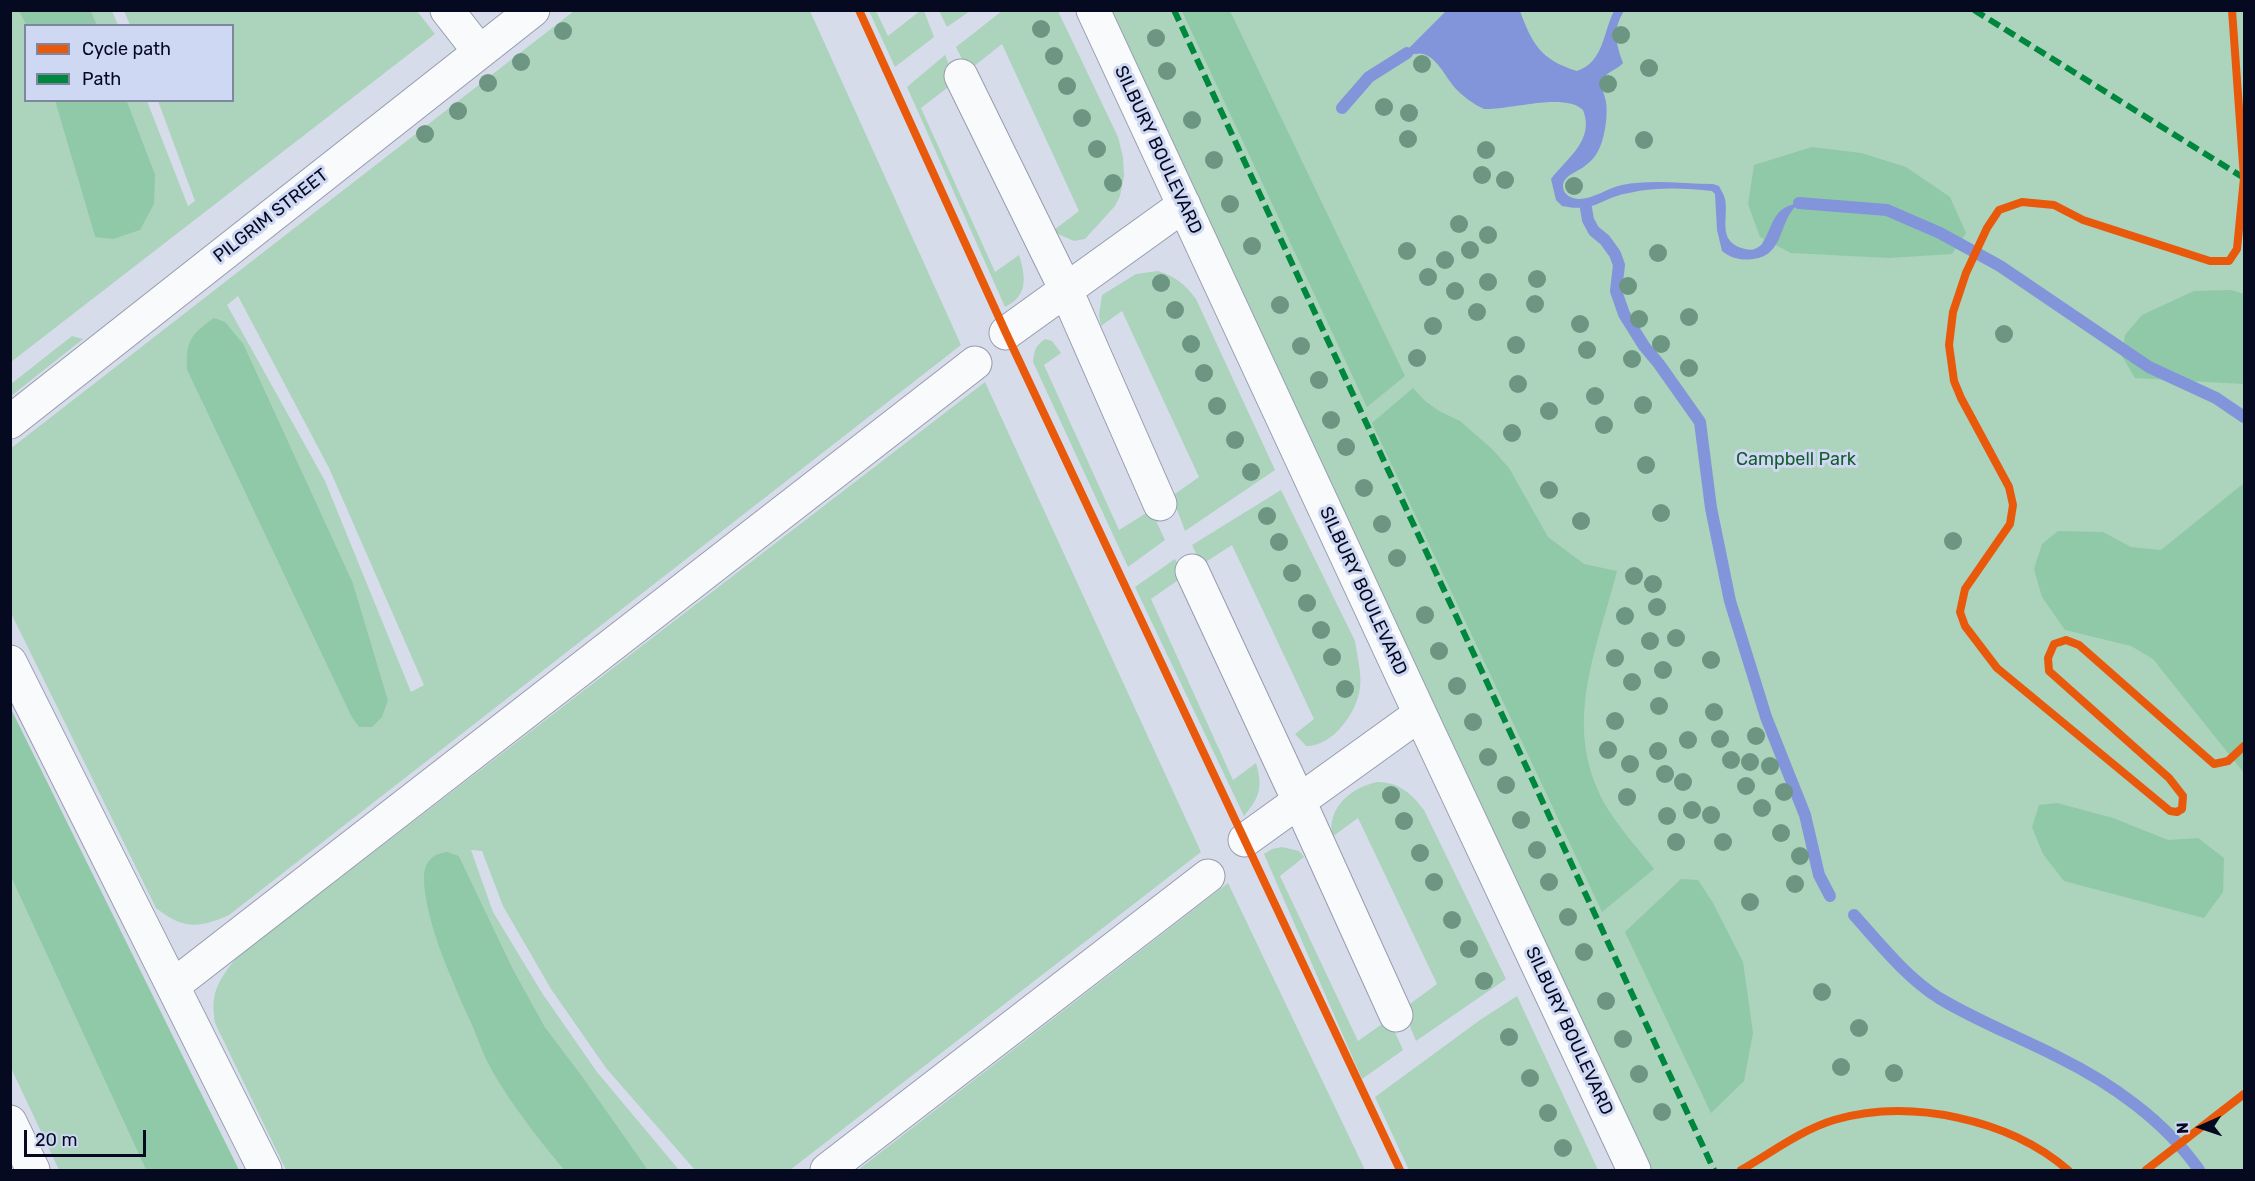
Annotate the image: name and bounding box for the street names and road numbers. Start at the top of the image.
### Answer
street label: SILBURY BOULEVARD [1110,62,1206,238]
street label: PILGRIM STREET [209,165,333,267]
street label: SILBURY BOULEVARD [1315,503,1411,679]
street label: SILBURY BOULEVARD [1521,943,1617,1119]

